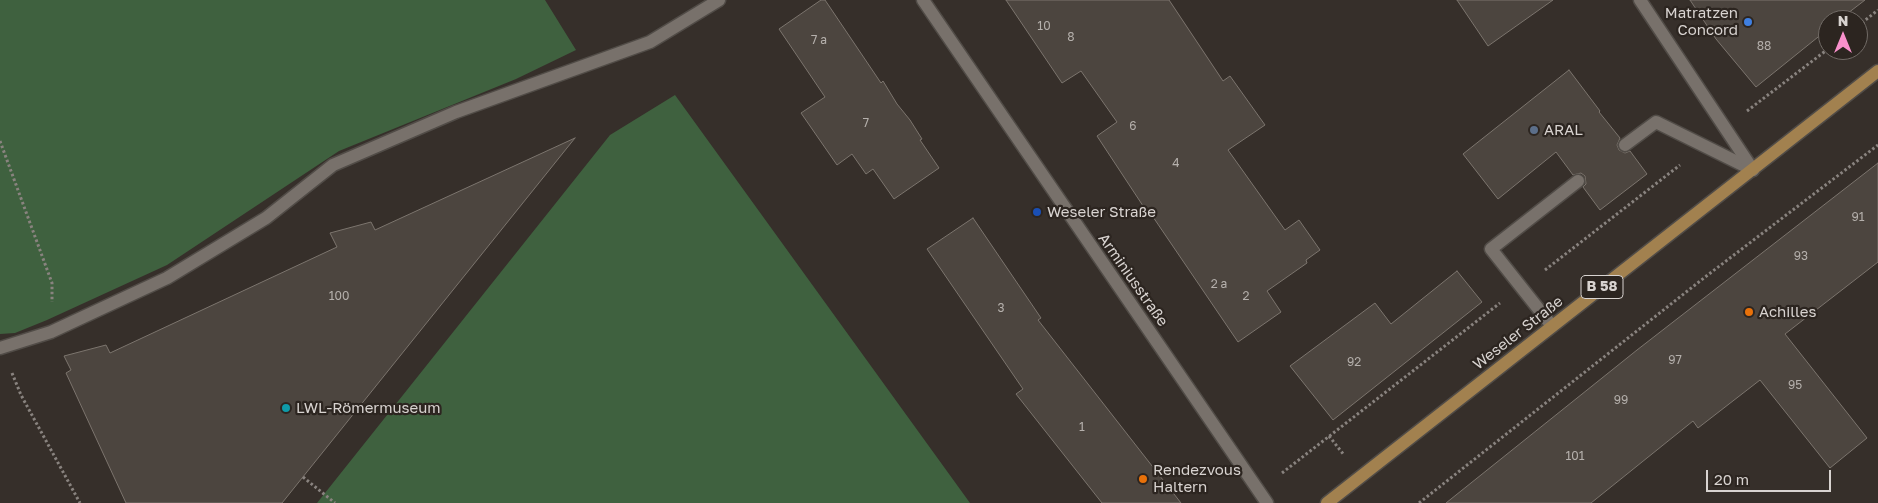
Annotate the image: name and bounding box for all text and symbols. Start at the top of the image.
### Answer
place label: Matratzen Concord [1665,4,1738,39]
north arrow [1818,10,1868,60]
text: N [1838,12,1848,29]
marker: Matratzen Concord [1742,16,1754,28]
house number: 10 [1037,19,1051,33]
house number: 8 [1067,30,1075,44]
house number: 7 a [811,33,827,47]
house number: 88 [1757,39,1771,53]
house number: 7 [863,116,869,130]
house number: 6 [1129,119,1137,133]
place label: ARAL [1544,121,1583,139]
marker: ARAL [1528,124,1540,136]
house number: 4 [1172,156,1180,170]
place label: Weseler Straße [1047,203,1156,221]
marker: Weseler Straße [1031,206,1043,218]
house number: 91 [1851,210,1865,224]
street label: Arminiusstraße [1094,230,1172,330]
house number: 93 [1794,249,1808,263]
road number: B 58 [1581,276,1623,298]
house number: 2 a [1211,277,1227,291]
house number: 100 [329,289,349,303]
house number: 2 [1243,289,1249,303]
street label: Weseler Straße [1470,292,1566,374]
house number: 3 [997,301,1005,315]
place label: Achilles [1759,303,1816,321]
marker: Achilles [1743,306,1755,318]
house number: 97 [1668,353,1682,367]
house number: 92 [1347,355,1361,369]
house number: 95 [1788,378,1802,392]
house number: 99 [1614,393,1628,407]
place label: LWL-Römermuseum [296,399,441,417]
marker: LWL-Römermuseum [280,402,292,414]
house number: 1 [1079,420,1085,434]
house number: 101 [1565,449,1585,463]
scale bar [1708,460,1833,492]
place label: Rendezvous Haltern [1153,461,1241,496]
text: 20 m [1714,470,1749,488]
marker: Rendezvous Haltern [1137,473,1149,485]

